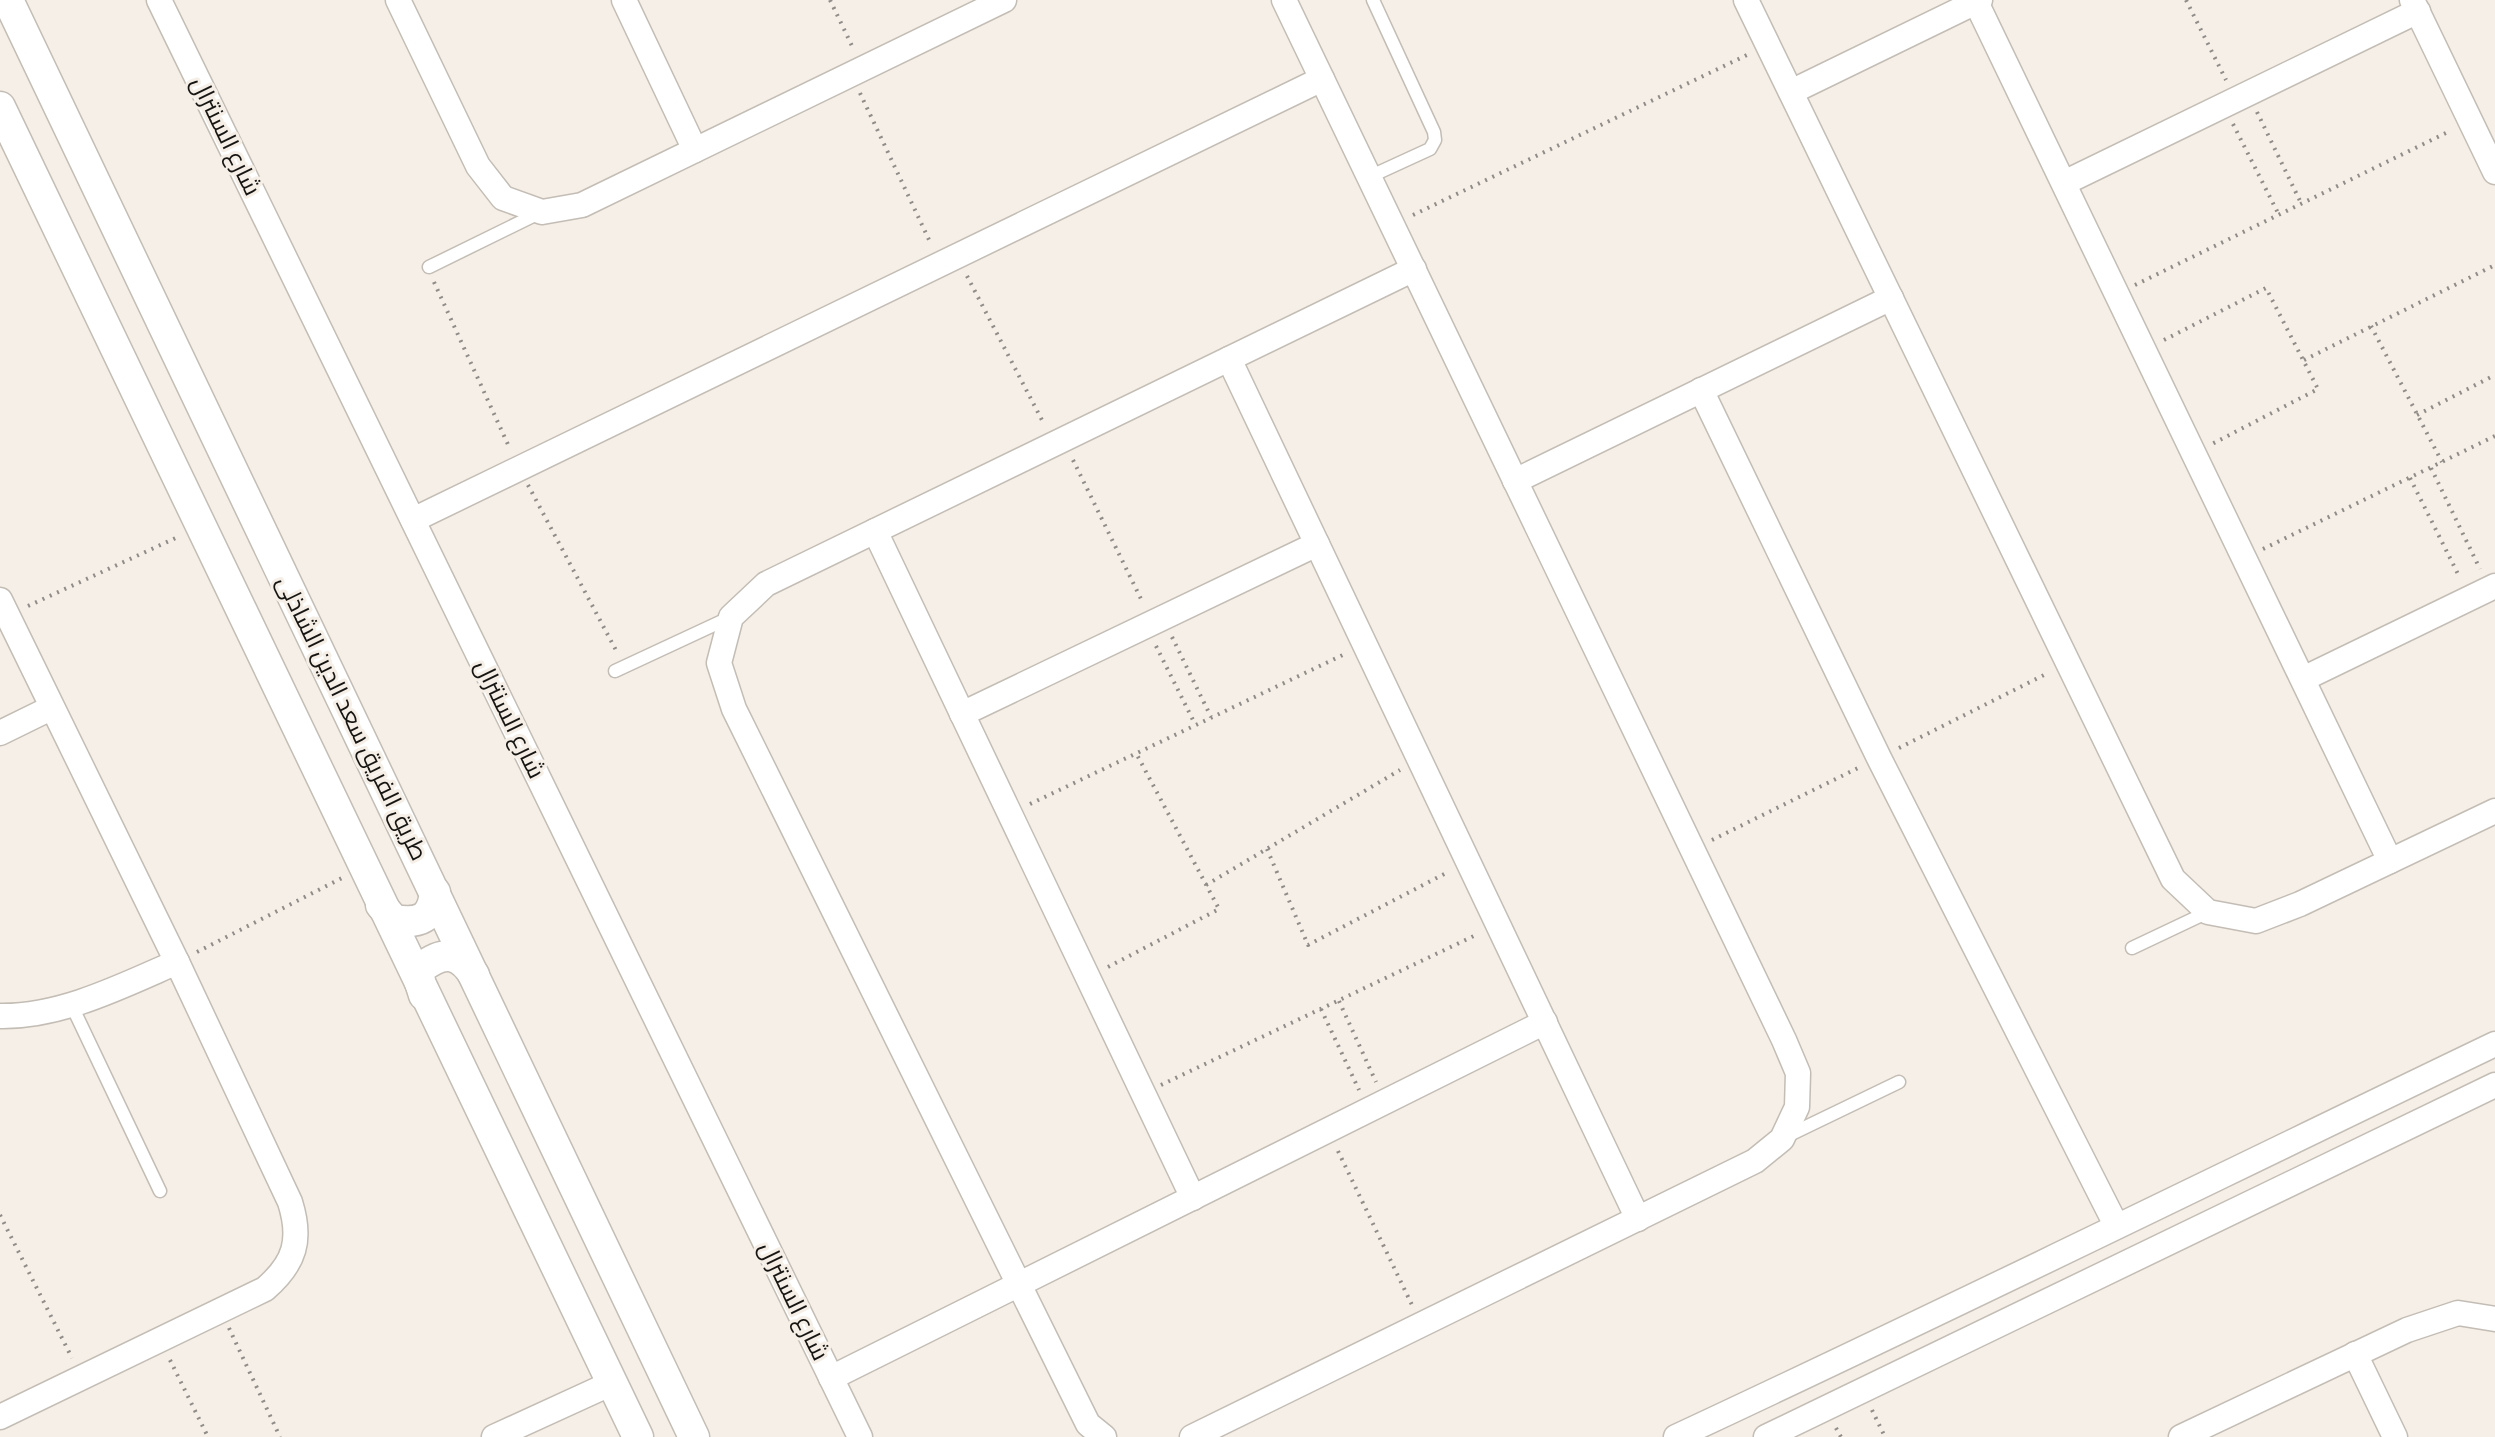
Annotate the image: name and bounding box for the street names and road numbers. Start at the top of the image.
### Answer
street label: شارع السنترال [182,71,269,202]
street label: طريق الفريق سعد الدين الشاذلى [267,570,436,867]
street label: شارع السنترال [466,654,553,785]
street label: شارع السنترال [750,1236,837,1367]

